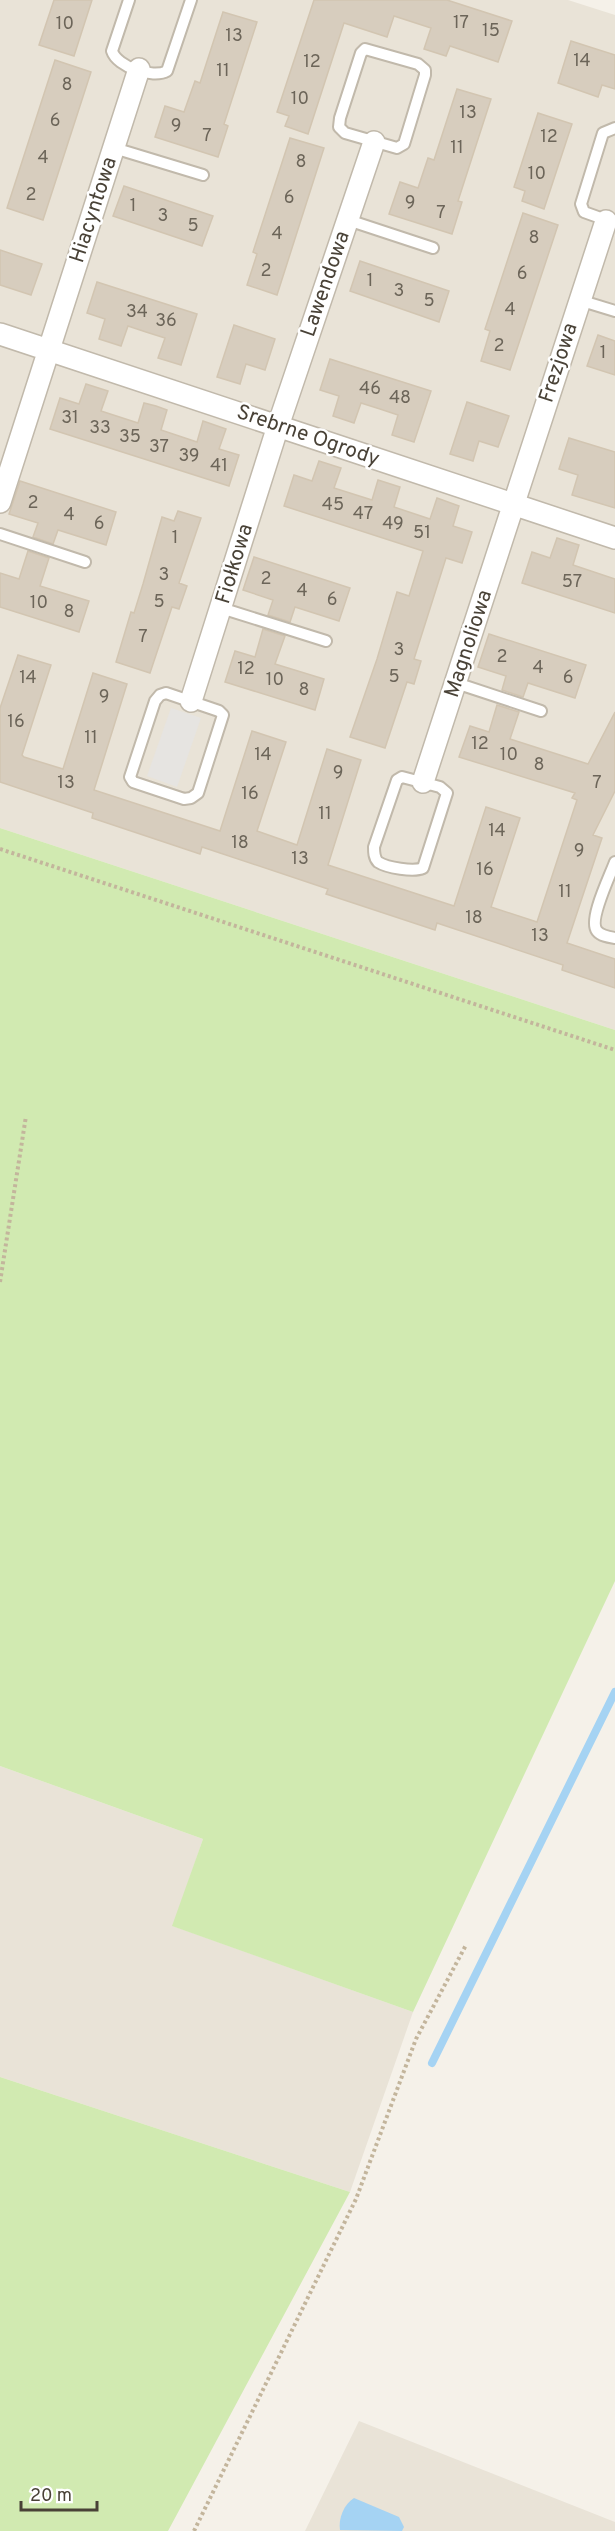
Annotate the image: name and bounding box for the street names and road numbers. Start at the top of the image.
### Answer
street label: Hiacyntowa [64,154,124,266]
street label: Lawendowa [295,228,357,340]
street label: Frezjowa [533,320,585,406]
street label: Srebrne Ogrody [233,399,383,473]
street label: Fiołkowa [210,521,260,607]
street label: Magnoliowa [439,587,499,701]

